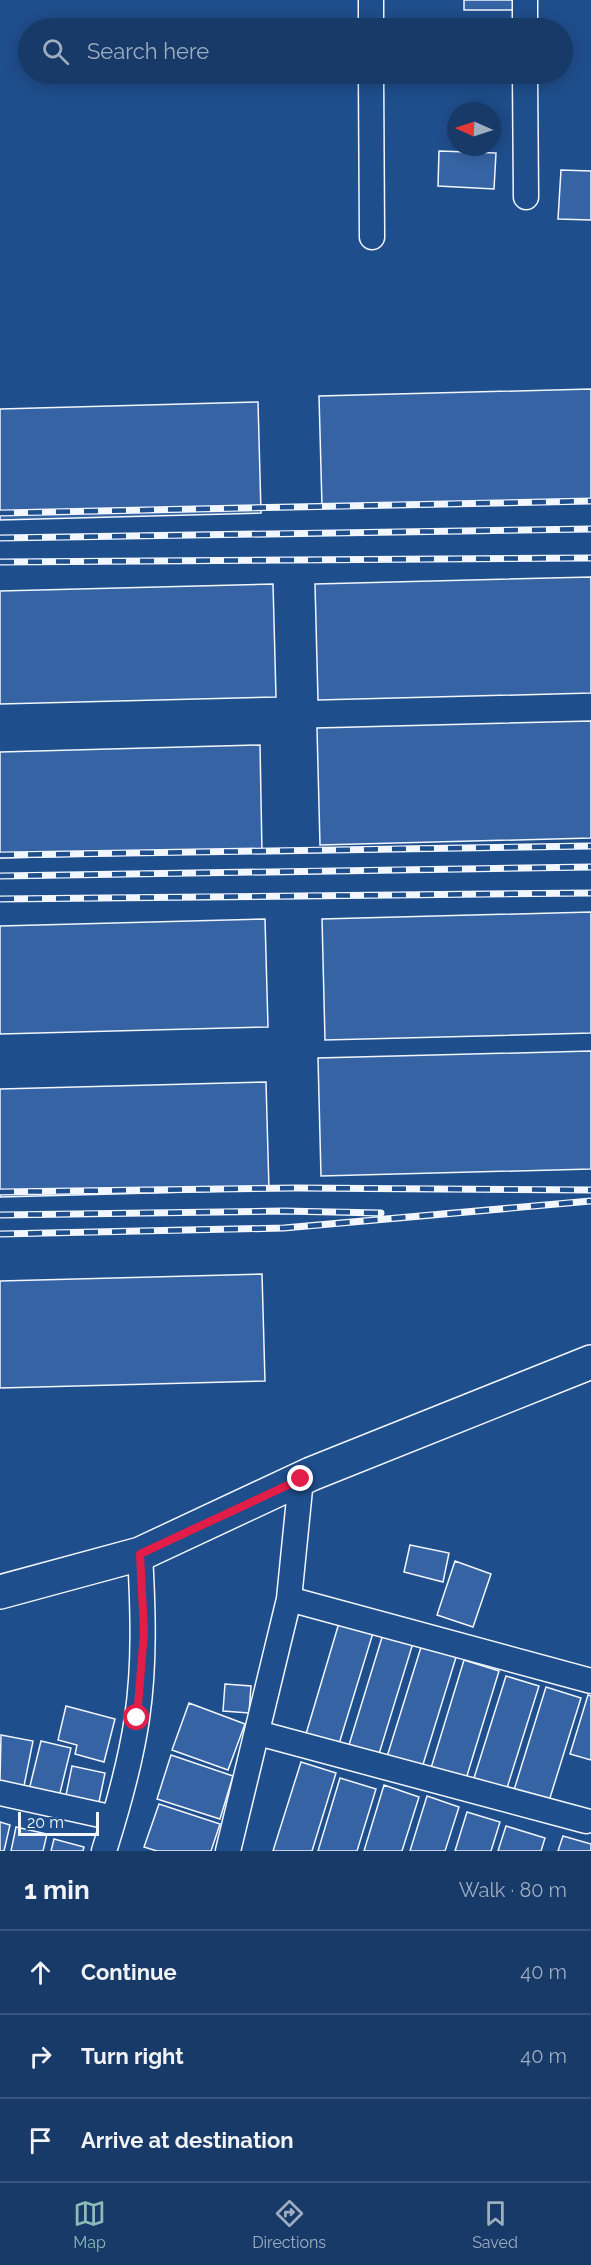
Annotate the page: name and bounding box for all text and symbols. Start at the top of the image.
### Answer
search box [18,18,573,84]
icon: search [39,35,72,68]
text: Search here [87,38,209,64]
north arrow [447,102,501,156]
route end [287,1465,313,1491]
route start [123,1704,149,1730]
scale bar [18,1809,99,1836]
text: 20 m [27,1813,64,1832]
text: 1 min [24,1875,90,1905]
text: Walk · 80 m [459,1878,567,1902]
icon: ahead [24,1956,57,1989]
text: Continue [81,1959,177,1985]
text: 40 m [520,1960,567,1984]
icon: right [24,2040,57,2073]
text: Turn right [81,2043,184,2069]
text: 40 m [520,2044,567,2068]
icon: arrive [24,2124,57,2157]
text: Arrive at destination [81,2127,294,2153]
tab: Map [73,2197,106,2252]
tab: Directions [252,2197,326,2252]
tab: Saved [472,2197,518,2252]

